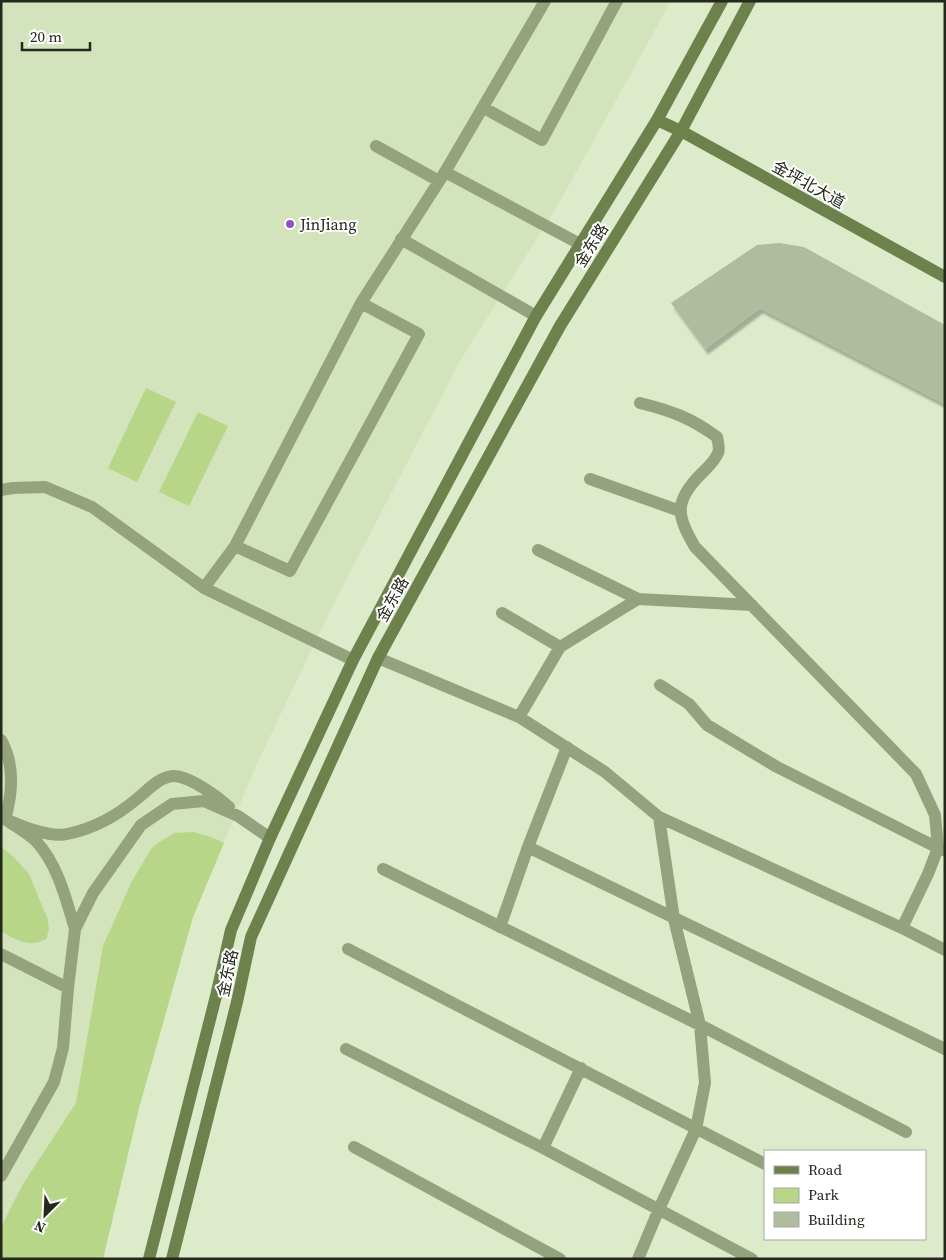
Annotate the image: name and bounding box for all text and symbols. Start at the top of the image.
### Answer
scale bar [22,20,90,52]
text: 20 m [30,26,62,47]
street label: 金坪北大道 [769,155,849,213]
place label: JinJiang [299,213,357,235]
marker: JinJiang [284,218,296,230]
street label: 金东路 [569,219,613,271]
street label: 金东路 [371,573,413,625]
street label: 金东路 [211,947,243,999]
legend [764,1150,926,1240]
text: Road [808,1159,842,1180]
text: Park [808,1184,840,1205]
north arrow [20,1190,70,1240]
text: Building [808,1209,865,1230]
text: N [31,1216,48,1238]

